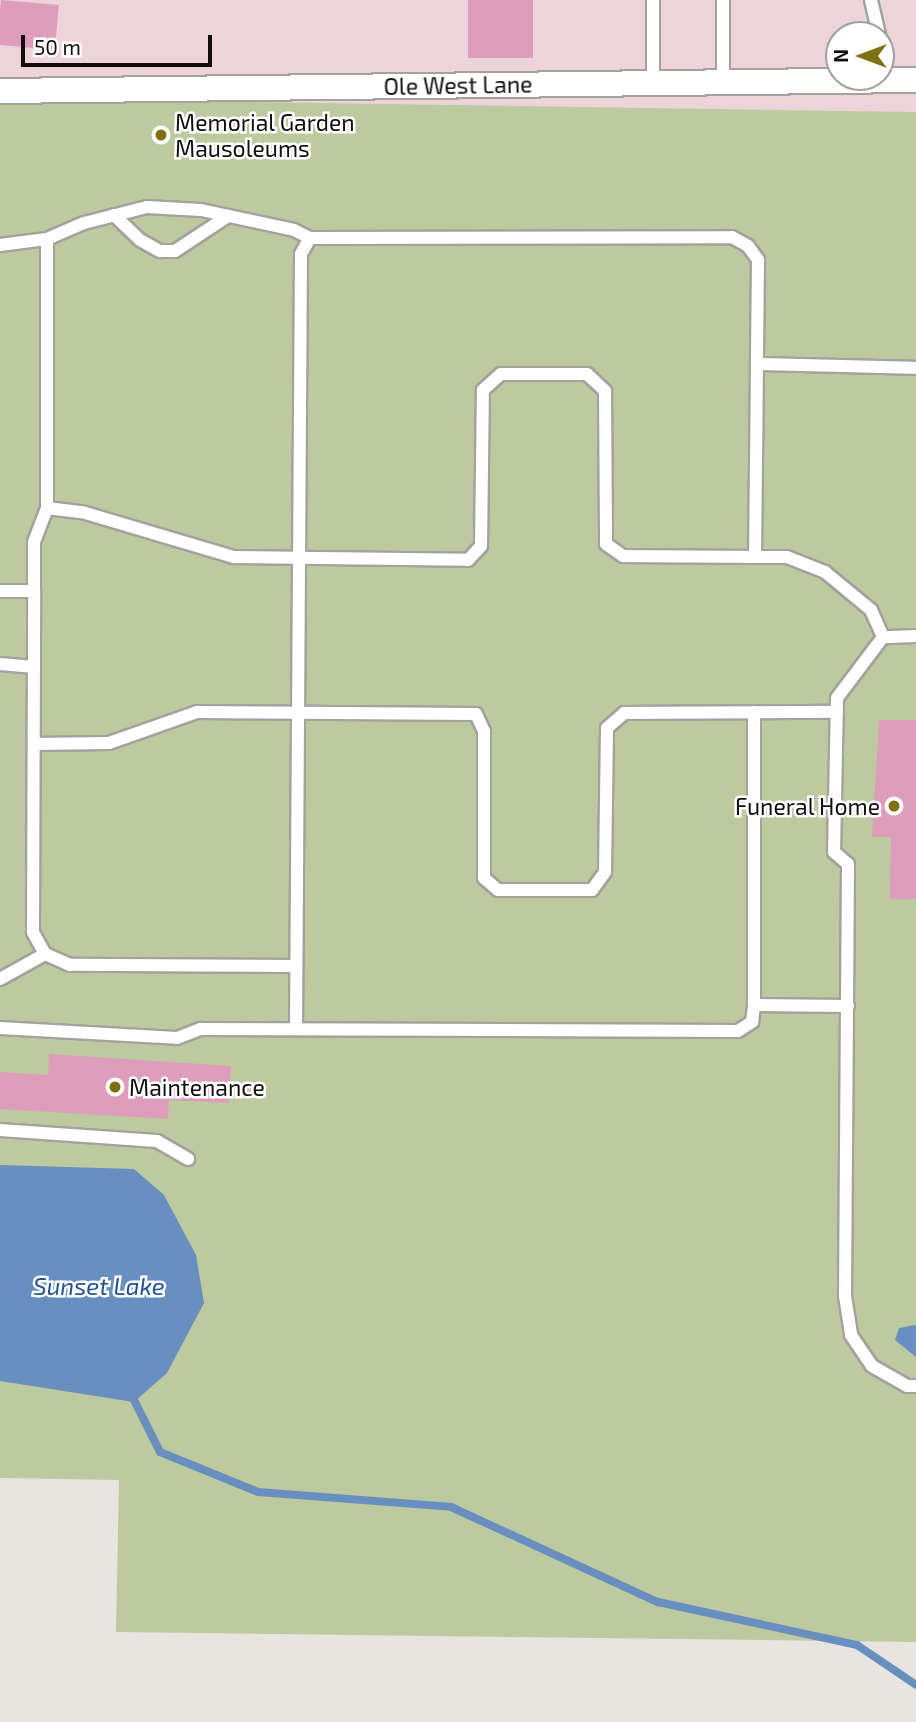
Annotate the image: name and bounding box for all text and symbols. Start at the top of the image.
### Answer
scale bar [24,21,215,65]
north arrow [825,21,895,91]
text: 50 m [34,34,81,59]
text: N [829,49,852,63]
street label: Ole West Lane [383,70,533,100]
place label: Memorial Garden Mausoleums [175,108,355,162]
marker: Memorial Garden Mausoleums [153,127,169,143]
place label: Funeral Home [734,792,880,820]
marker: Funeral Home [886,798,902,814]
place label: Maintenance [129,1073,265,1101]
marker: Maintenance [107,1079,123,1095]
water label: Sunset Lake [33,1272,165,1300]

